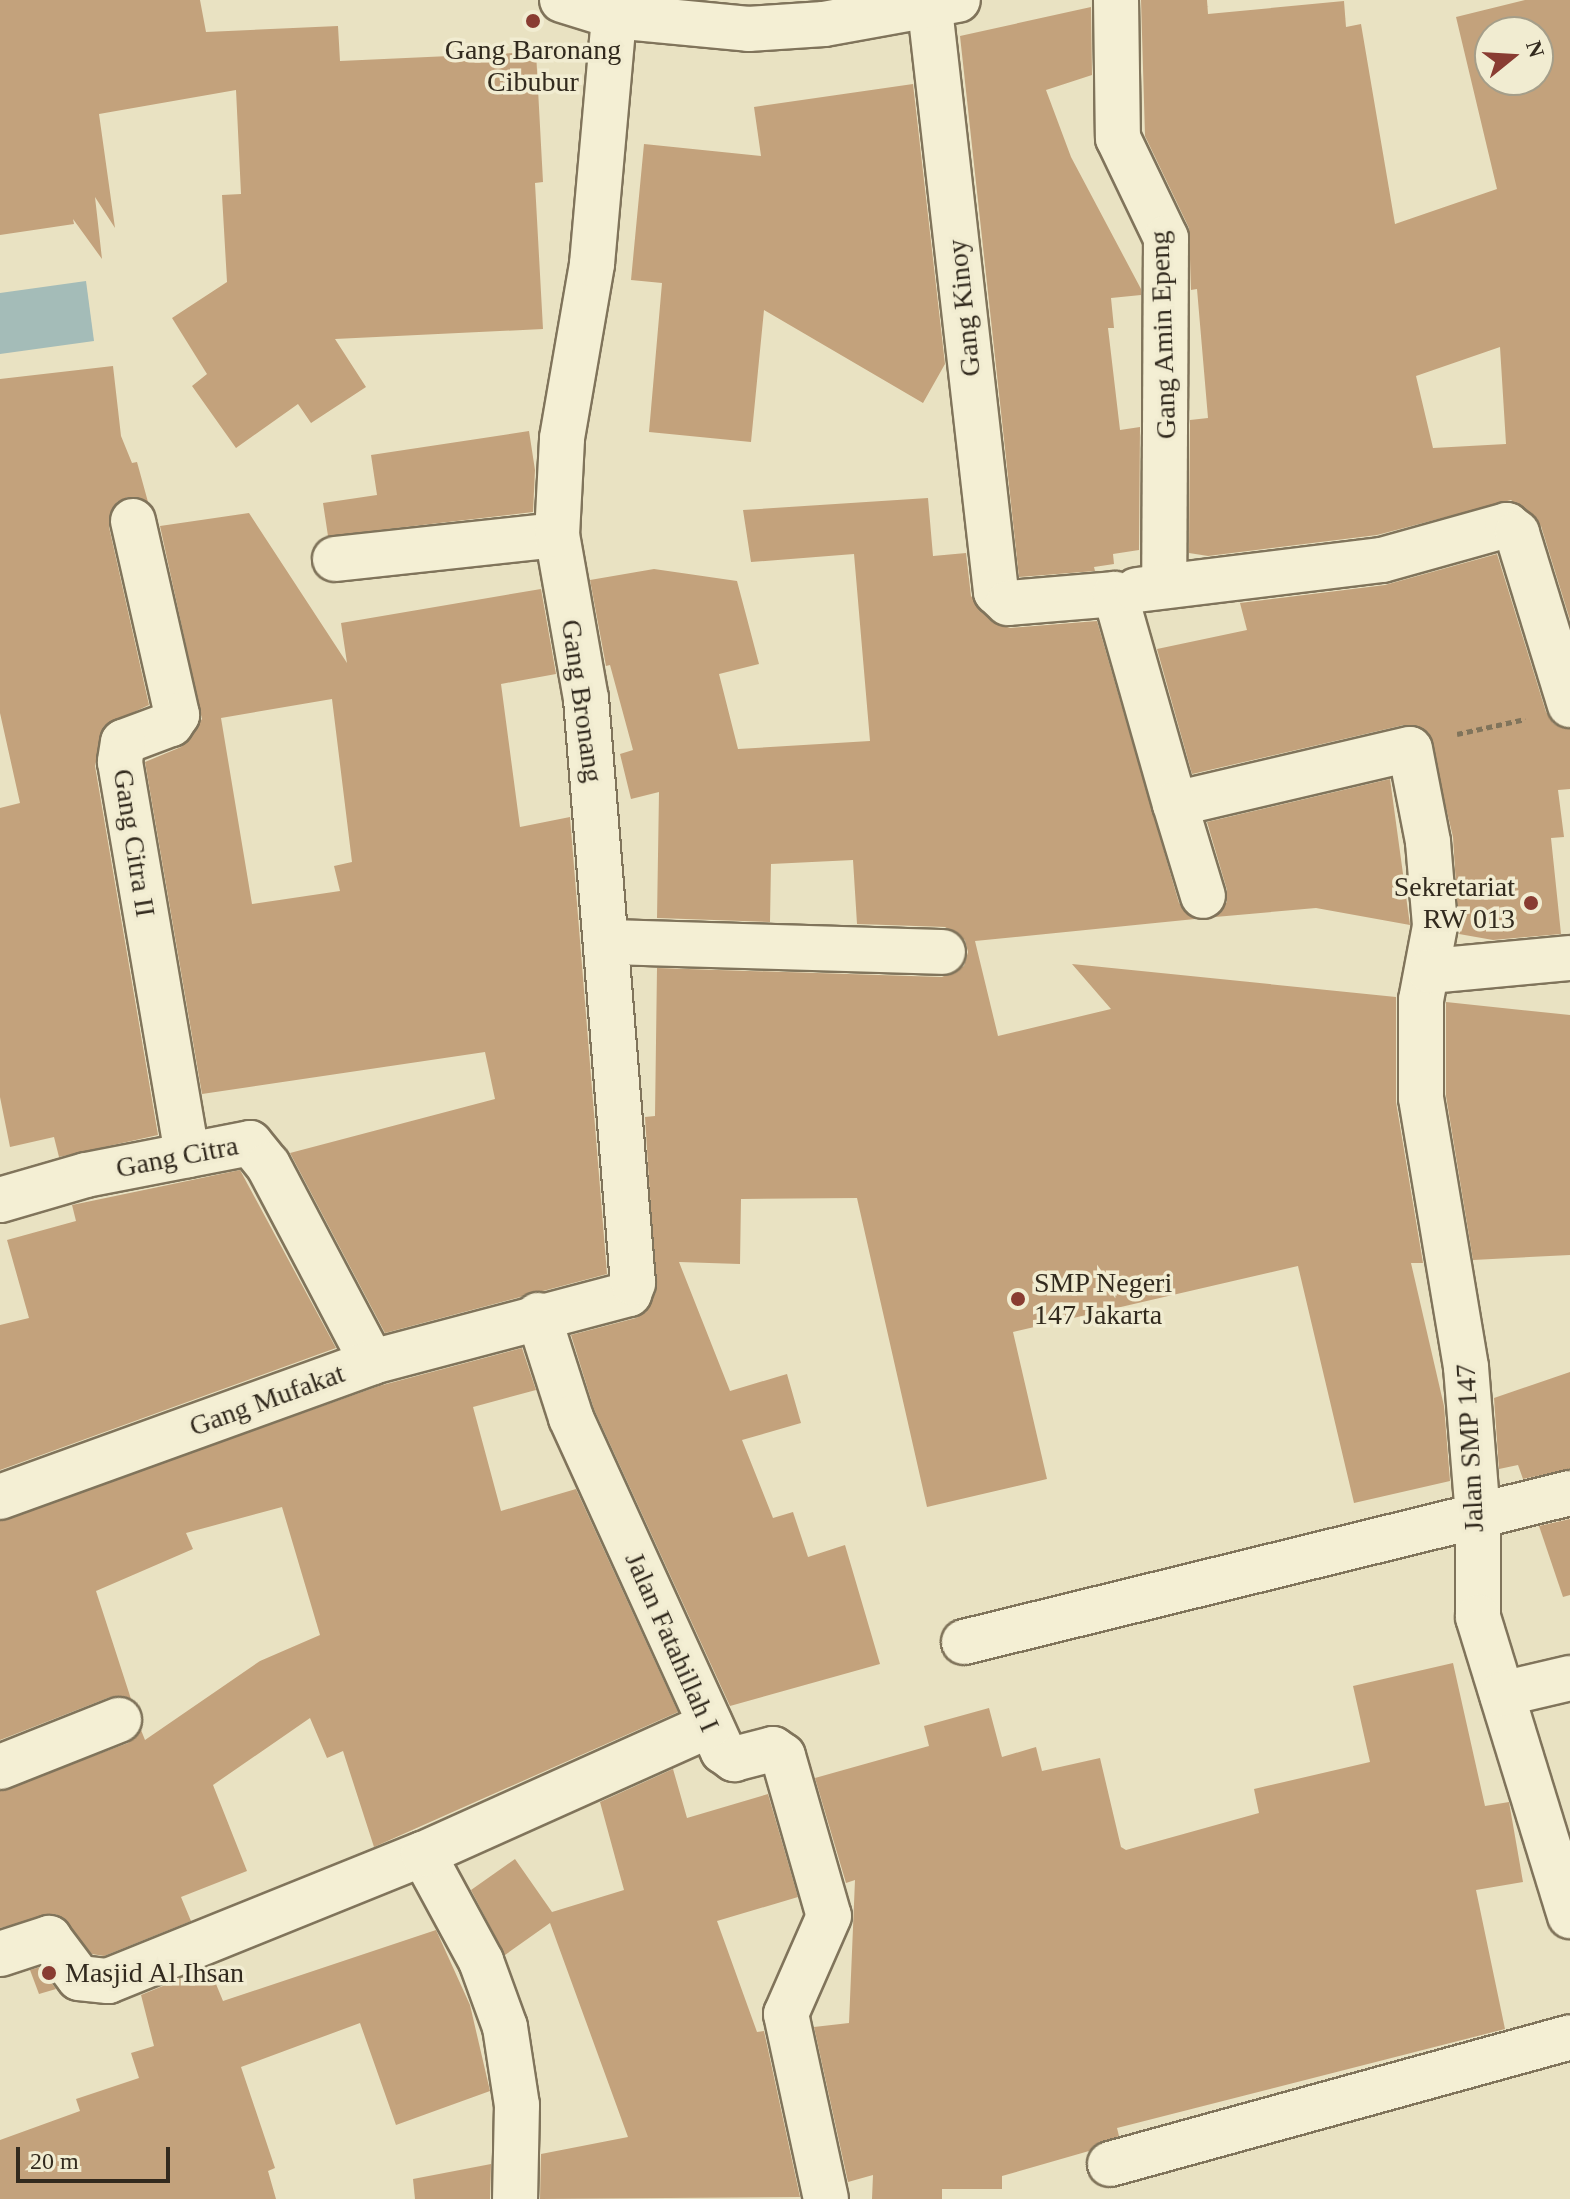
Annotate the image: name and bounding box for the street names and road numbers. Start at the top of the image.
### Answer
street label: Gang Amin Epeng [1143,229,1183,441]
street label: Gang Kinoy [940,238,988,378]
street label: Gang Bronang [554,617,610,785]
street label: Gang Citra II [106,767,162,919]
street label: Gang Citra [113,1129,241,1185]
street label: Gang Mufakat [185,1356,349,1444]
street label: Jalan SMP 147 [1449,1362,1491,1534]
street label: Jalan Fatahillah I [617,1547,727,1737]

